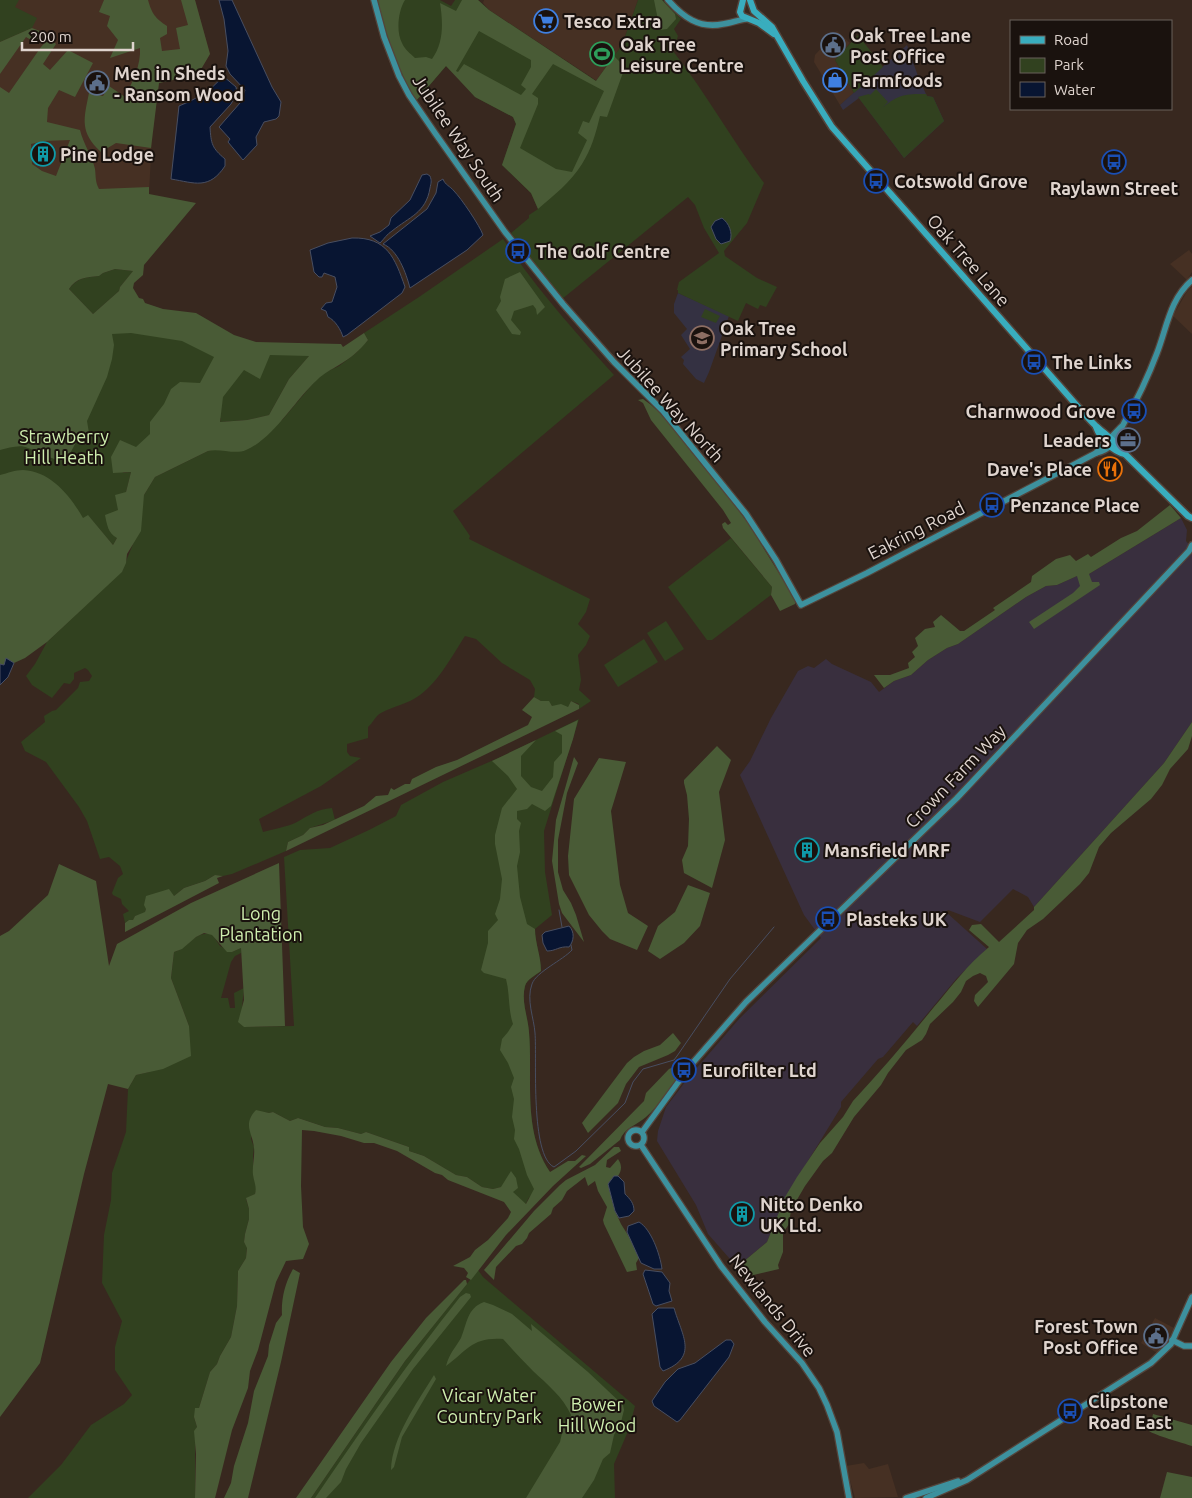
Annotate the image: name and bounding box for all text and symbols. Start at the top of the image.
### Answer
supermarket icon: Tesco Extra [533,8,559,34]
place label: Tesco Extra [564,11,662,31]
scale bar [22,20,134,52]
legend [1010,20,1172,110]
place label: Oak Tree Lane Post Office [850,25,971,66]
text: 200 m [30,28,72,45]
text: Road [1054,31,1089,48]
public building icon: Oak Tree Lane Post Office [820,32,846,58]
place label: Oak Tree Leisure Centre [620,34,744,75]
sports icon: Oak Tree Leisure Centre [589,41,615,67]
text: Park [1054,56,1084,73]
place label: Men in Sheds - Ransom Wood [114,63,244,104]
shop icon: Farmfoods [822,67,848,93]
public building icon: Men in Sheds - Ransom Wood [84,70,110,96]
place label: Farmfoods [852,70,943,90]
street label: Jubilee Way South [409,71,509,205]
text: Water [1054,81,1095,98]
building icon: Pine Lodge [30,141,56,167]
place label: Pine Lodge [60,144,154,164]
bus stop icon: Raylawn Street [1101,149,1127,175]
bus stop icon: Cotswold Grove [863,168,889,194]
place label: Cotswold Grove [894,171,1028,191]
place label: Raylawn Street [1050,178,1178,198]
street label: Oak Tree Lane [924,210,1014,310]
bus stop icon: The Golf Centre [505,238,531,264]
place label: The Golf Centre [536,241,670,261]
place label: Oak Tree Primary School [720,318,848,359]
school or university icon: Oak Tree Primary School [689,325,715,351]
street label: Jubilee Way North [614,342,728,466]
bus stop icon: The Links [1021,349,1047,375]
place label: The Links [1052,352,1132,372]
bus stop icon: Charnwood Grove [1121,398,1147,424]
place label: Charnwood Grove [966,401,1116,421]
park label: Strawberry Hill Heath [19,426,109,467]
office icon: Leaders [1115,427,1141,453]
place label: Leaders [1043,430,1110,450]
restaurant icon: Dave's Place [1097,456,1123,482]
place label: Dave's Place [987,459,1092,479]
bus stop icon: Penzance Place [979,492,1005,518]
place label: Penzance Place [1010,495,1140,515]
street label: Eakring Road [864,497,968,563]
street label: Crown Farm Way [901,720,1009,832]
building icon: Mansfield MRF [794,837,820,863]
place label: Mansfield MRF [824,840,950,860]
park label: Long Plantation [219,903,303,944]
bus stop icon: Plasteks UK [815,906,841,932]
place label: Plasteks UK [846,909,947,929]
bus stop icon: Eurofilter Ltd [671,1057,697,1083]
place label: Eurofilter Ltd [702,1060,817,1080]
place label: Nitto Denko UK Ltd. [760,1194,863,1235]
building icon: Nitto Denko UK Ltd. [729,1201,755,1227]
street label: Newlands Drive [726,1250,820,1360]
place label: Forest Town Post Office [1034,1316,1138,1357]
public building icon: Forest Town Post Office [1143,1323,1169,1349]
park label: Vicar Water Country Park [437,1385,541,1426]
place label: Clipstone Road East [1088,1391,1172,1432]
park label: Bower Hill Wood [558,1394,636,1435]
bus stop icon: Clipstone Road East [1057,1398,1083,1424]

